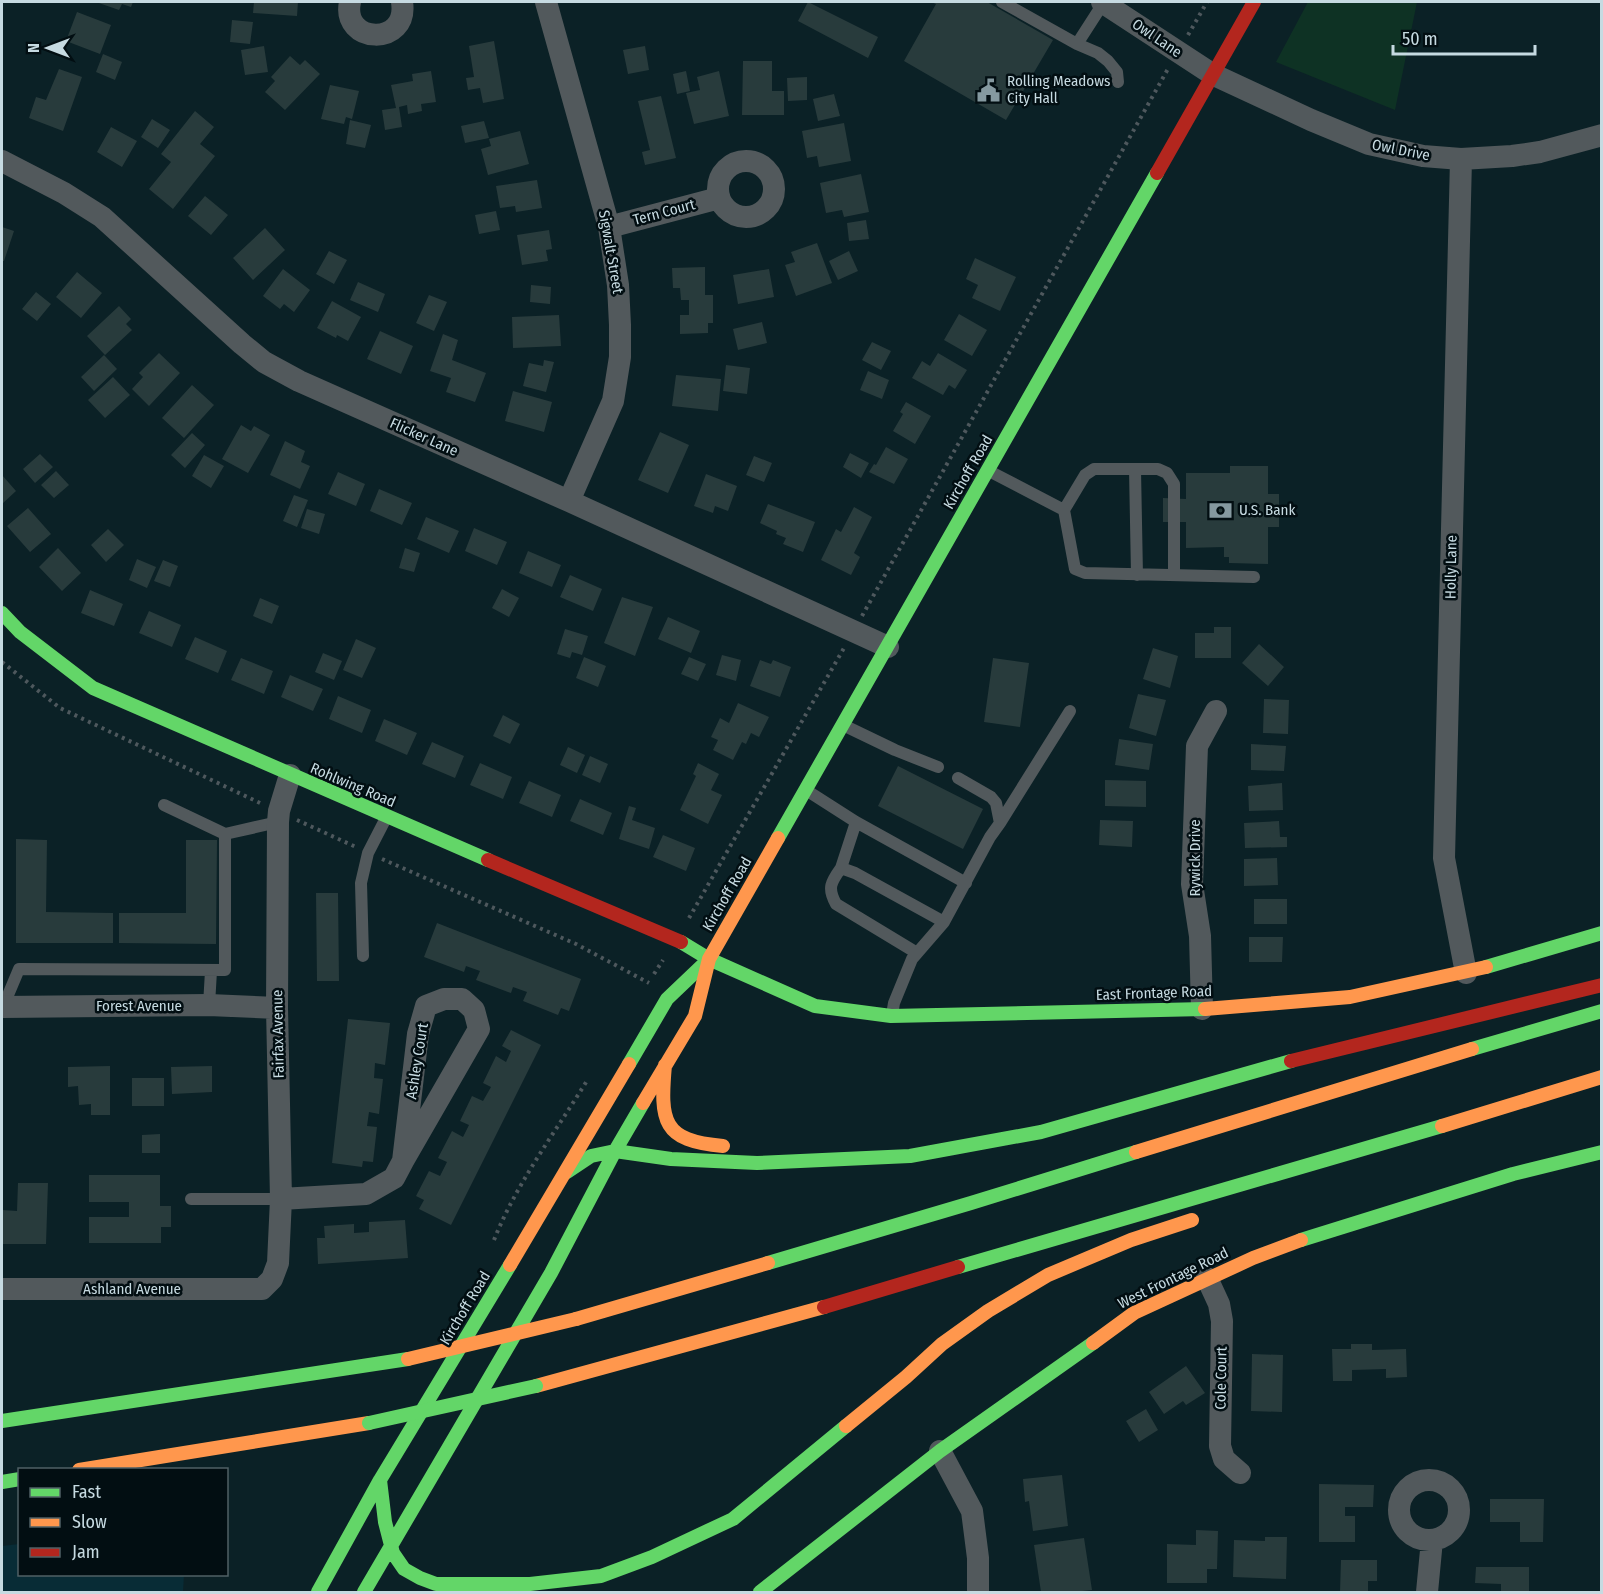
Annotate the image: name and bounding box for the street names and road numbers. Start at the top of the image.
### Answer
street label: Owl Lane [1129,15,1185,61]
street label: Owl Drive [1371,136,1431,164]
street label: Tern Court [631,195,697,229]
street label: Sigwalt Street [595,209,627,295]
street label: Flicker Lane [387,414,461,460]
street label: Kirchoff Road [940,432,996,512]
street label: Holly Lane [1441,535,1461,599]
street label: Rohlwing Road [308,759,398,811]
street label: Rywick Drive [1186,819,1204,897]
street label: Kirchoff Road [699,854,755,934]
street label: East Frontage Road [1096,982,1212,1004]
street label: Fairfax Avenue [268,989,288,1079]
street label: Forest Avenue [96,997,182,1015]
street label: Ashley Court [402,1022,432,1100]
street label: West Frontage Road [1115,1243,1231,1313]
street label: Kirchoff Road [436,1268,494,1348]
street label: Ashland Avenue [83,1280,181,1298]
street label: Cole Court [1211,1346,1231,1410]

